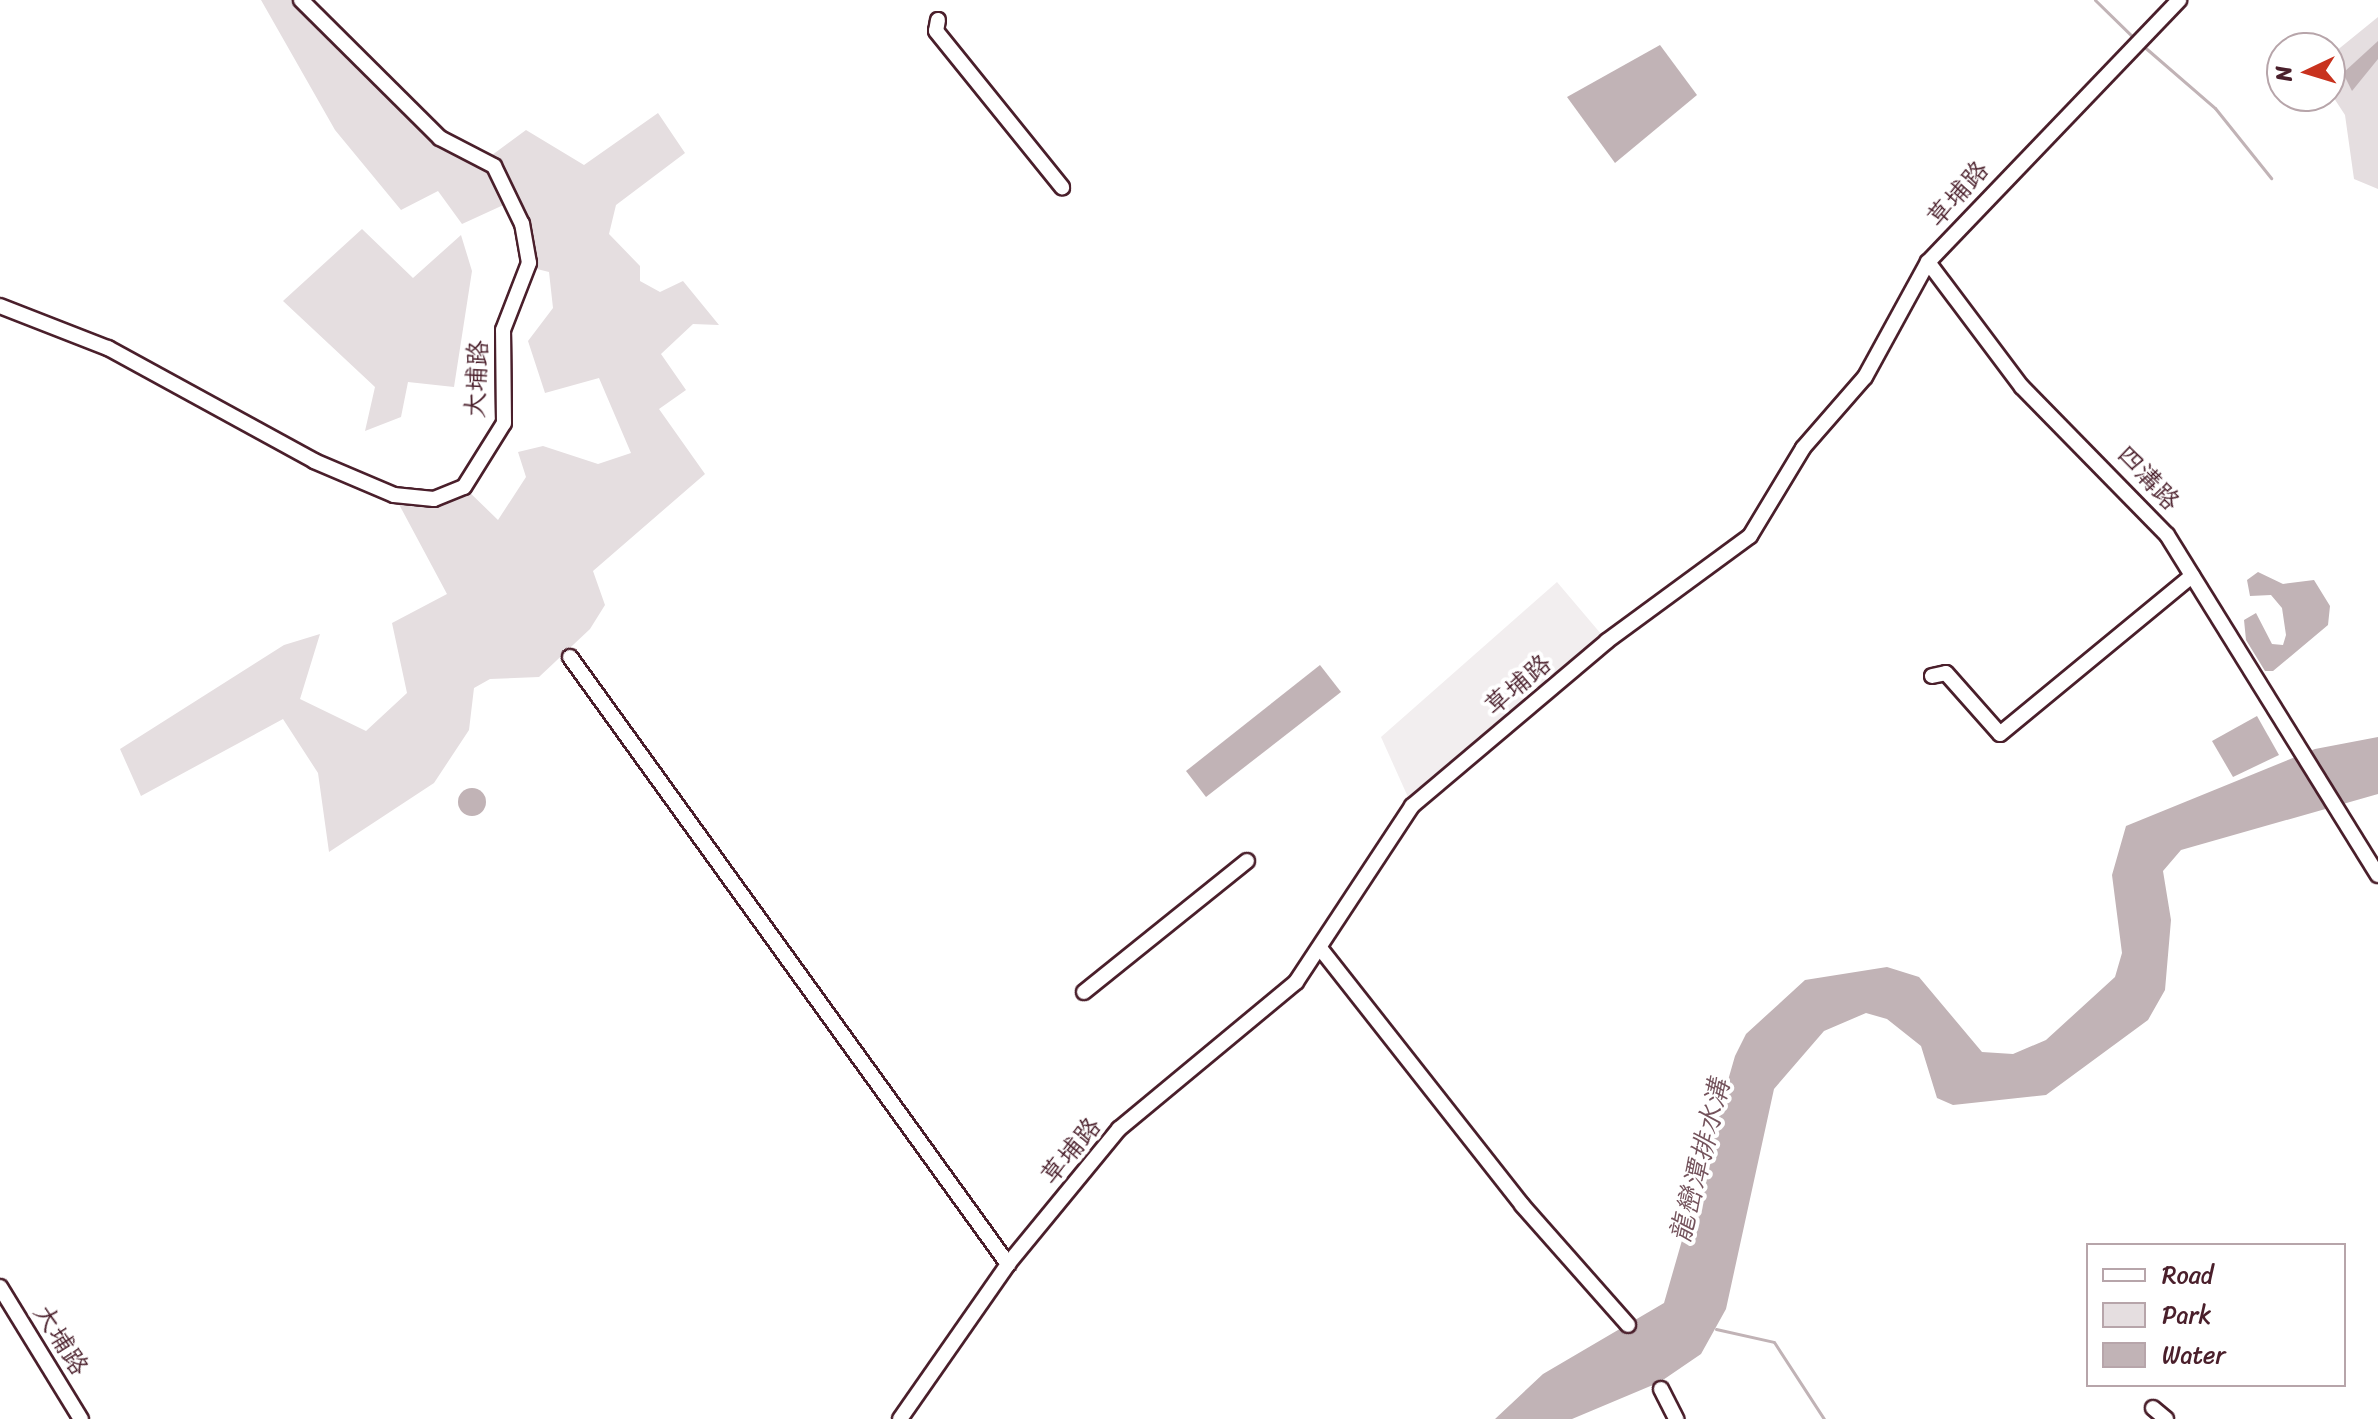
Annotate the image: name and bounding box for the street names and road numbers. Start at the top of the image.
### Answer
street label: 草埔路 [1920,155,1996,233]
street label: 大埔路 [459,339,495,419]
street label: 四溝路 [2110,439,2186,517]
street label: 草埔路 [1478,648,1558,722]
street label: 草埔路 [1034,1111,1108,1191]
street label: 大埔路 [27,1299,95,1381]

